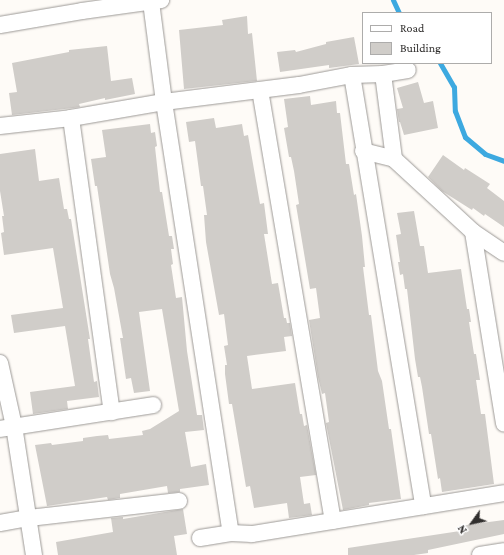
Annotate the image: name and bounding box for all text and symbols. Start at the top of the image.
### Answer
legend [362,12,492,64]
text: Road [400,21,424,35]
text: Building [400,41,441,55]
north arrow [452,503,492,543]
text: N [455,523,469,536]

